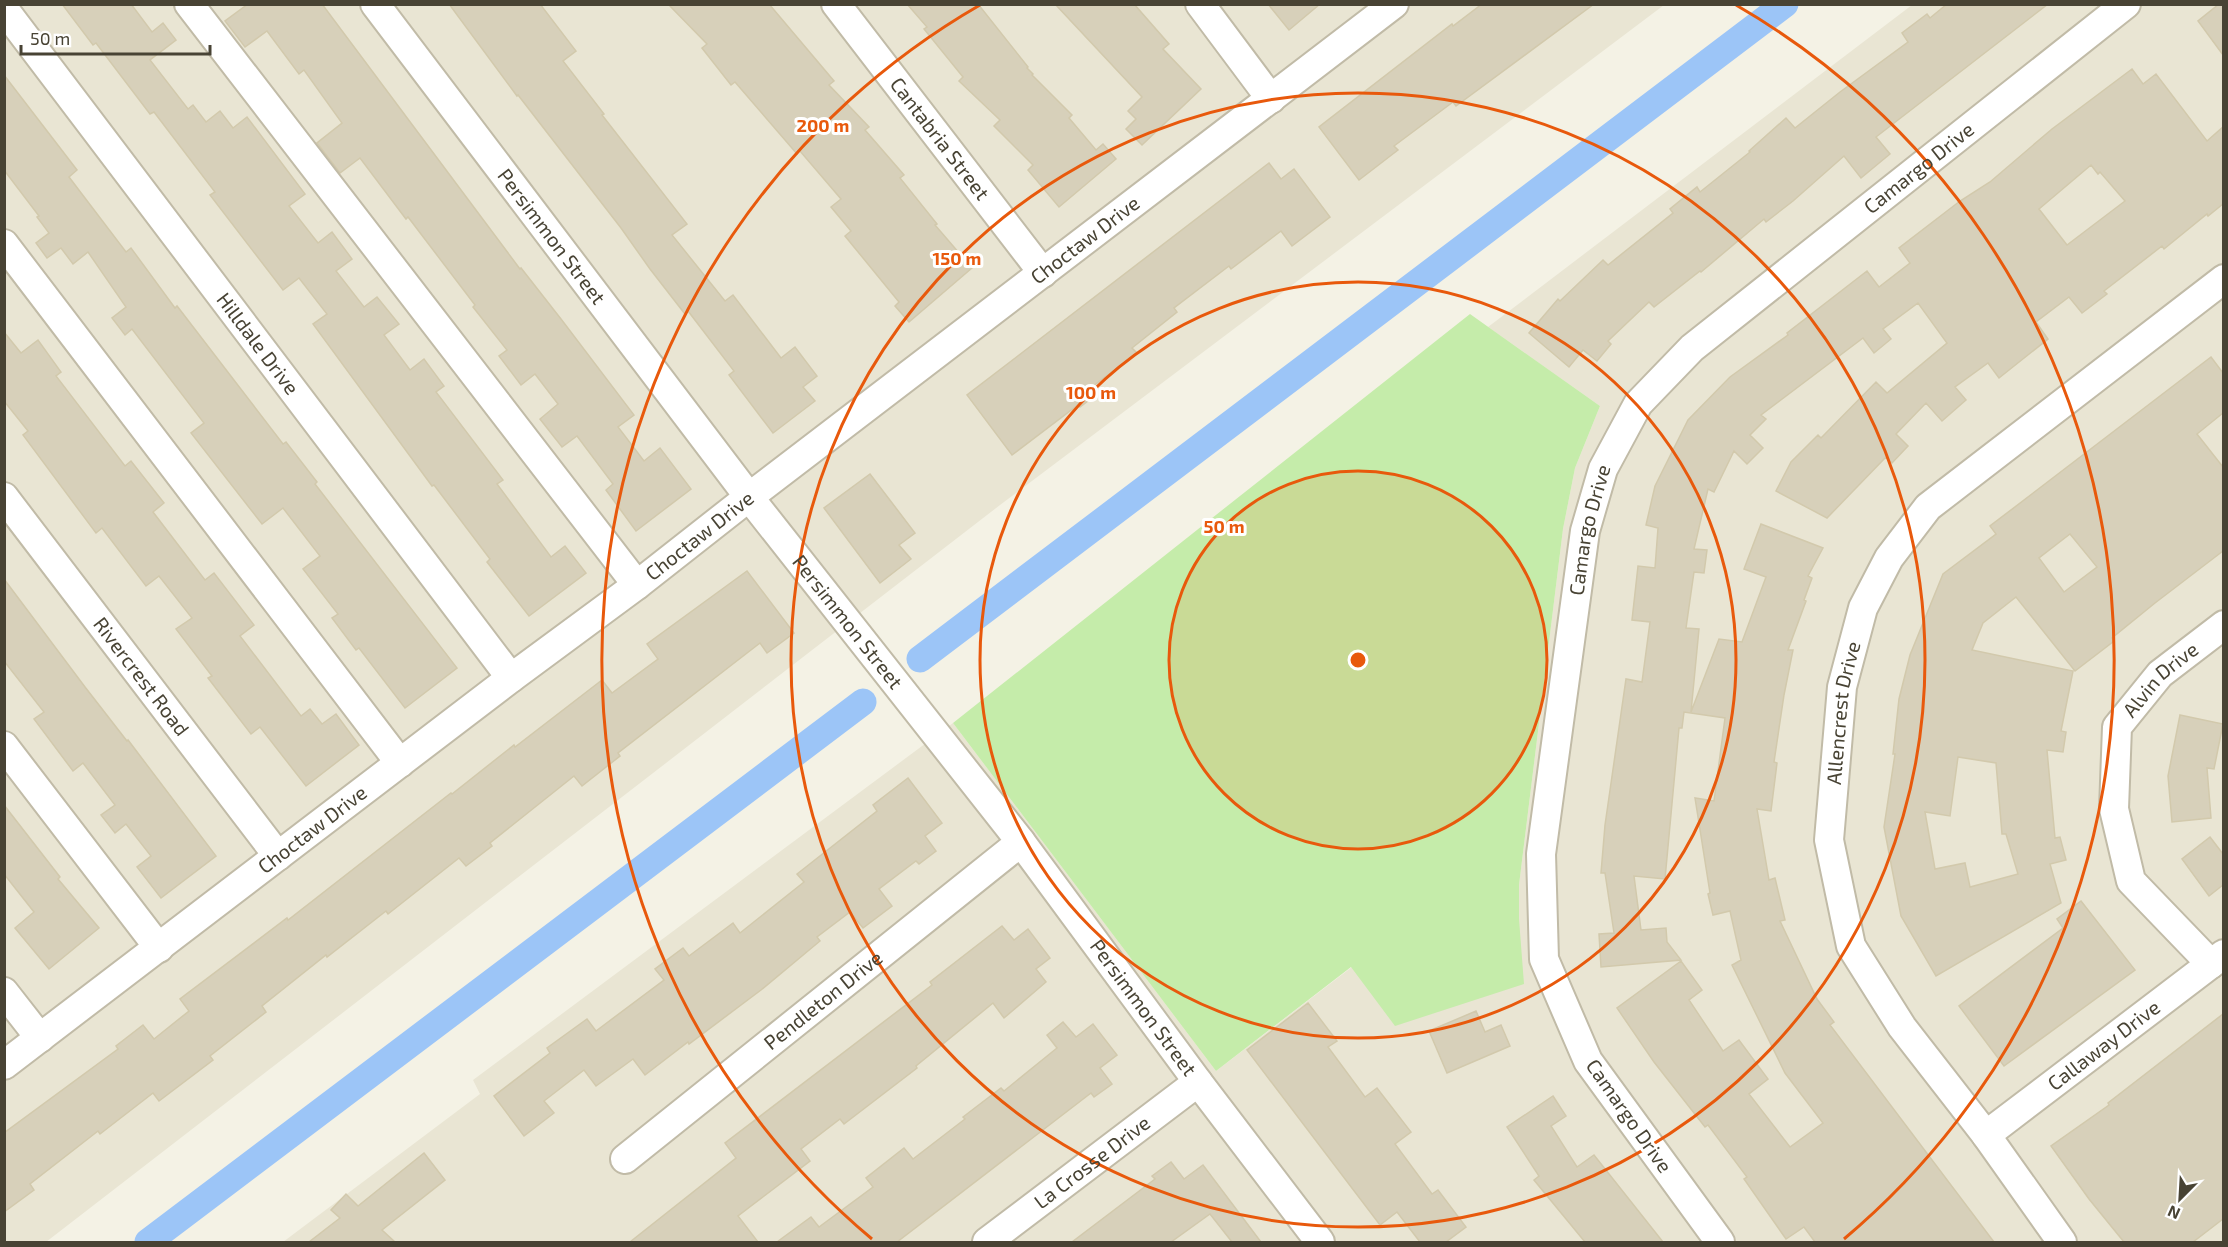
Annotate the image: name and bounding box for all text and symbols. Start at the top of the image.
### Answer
scale bar [21,18,210,56]
text: 50 m [30,27,70,49]
street label: Cantabria Street [886,72,995,204]
text: 200 m [797,114,849,136]
street label: Camargo Drive [1859,116,1978,218]
street label: Persimmon Street [493,164,612,309]
street label: Choctaw Drive [1025,190,1144,289]
text: 150 m [933,247,981,269]
street label: Hilldale Drive [212,288,305,399]
text: 100 m [1066,381,1116,403]
street label: Camargo Drive [1563,462,1615,597]
street label: Choctaw Drive [640,485,758,585]
text: 50 m [1203,515,1245,537]
street label: Persimmon Street [788,550,909,693]
street label: Rivercrest Road [89,612,195,740]
street label: Alvin Drive [2117,636,2202,721]
street label: Allencrest Drive [1821,638,1865,786]
centre of rings [1348,650,1368,670]
street label: Choctaw Drive [253,780,371,878]
street label: Persimmon Street [1086,934,1202,1080]
street label: Pendleton Drive [759,945,887,1054]
street label: Callaway Drive [2042,994,2164,1095]
street label: Camargo Drive [1582,1054,1678,1177]
street label: La Crosse Drive [1029,1110,1154,1213]
north arrow [2150,1169,2210,1229]
text: N [2165,1202,2183,1224]

